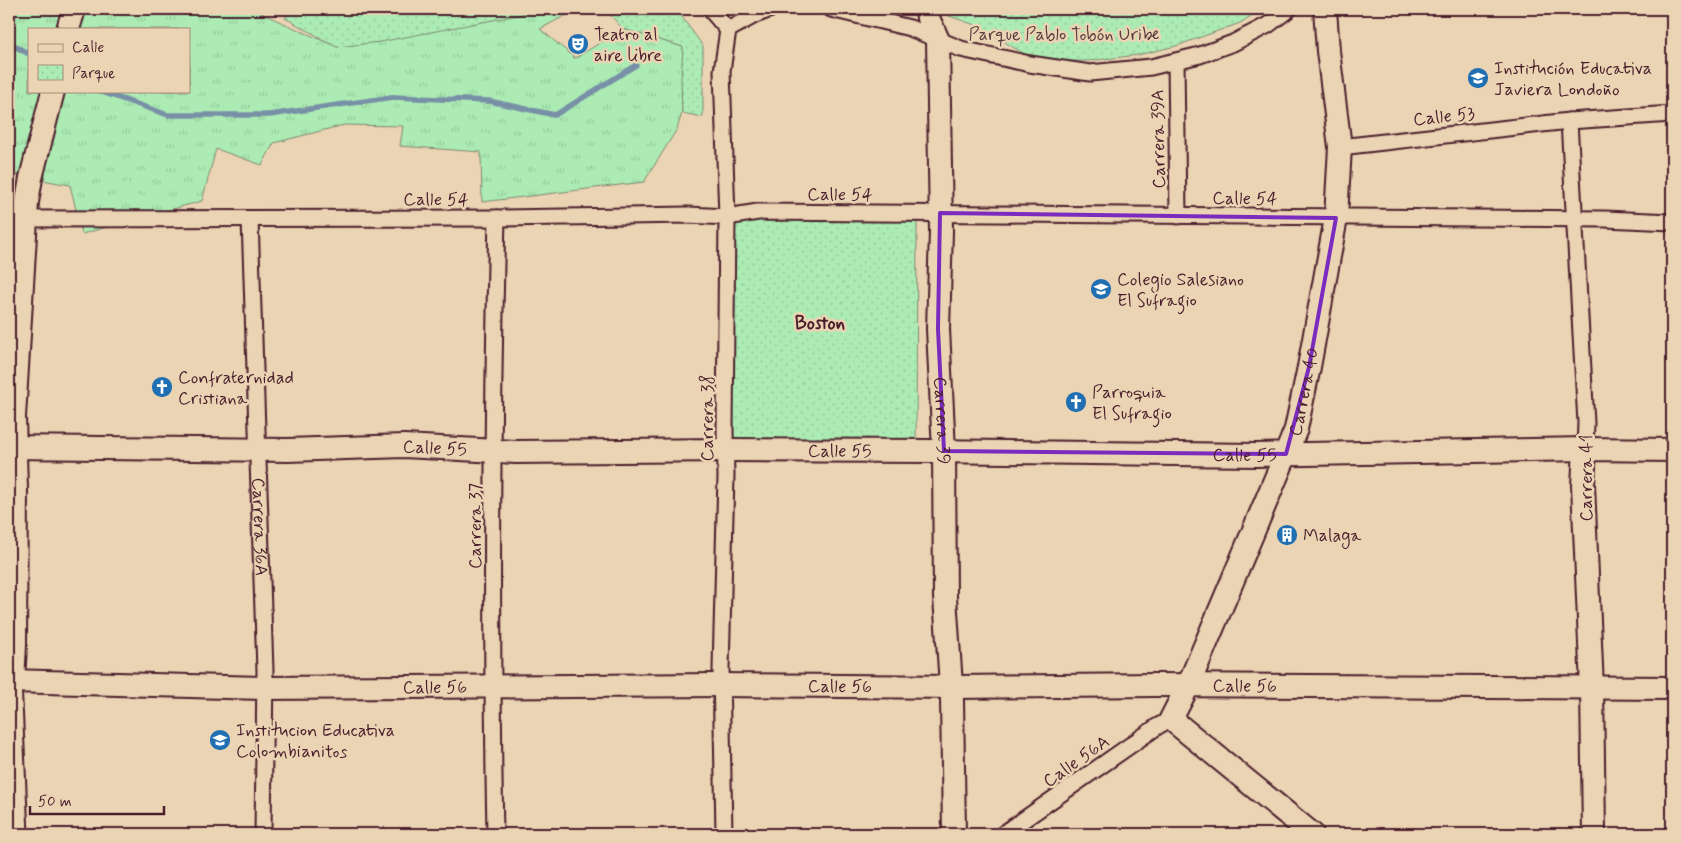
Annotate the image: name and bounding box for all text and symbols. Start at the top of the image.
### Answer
place label: Teatro al aire libre [594,23,662,68]
park label: Parque Pablo Tobón Uribe [969,23,1159,47]
legend [28,28,190,92]
theatre icon: Teatro al aire libre [566,32,590,56]
text: Calle [72,38,104,58]
place label: Institución Educativa Javiera Londoño [1494,57,1652,102]
text: Parque [72,64,115,84]
school or university icon: Institución Educativa Javiera Londoño [1466,66,1490,90]
street label: Carrera 39A [1146,89,1172,189]
street label: Calle 53 [1412,102,1477,132]
street label: Calle 54 [807,183,873,207]
street label: Calle 54 [1212,186,1278,212]
street label: Calle 54 [403,188,469,212]
place label: Colegio Salesiano El Sufragio [1117,268,1244,315]
school or university icon: Colegio Salesiano El Sufragio [1089,277,1113,301]
district label: Boston [795,311,846,336]
street label: Carrera 40 [1283,346,1325,440]
place label: Confraternidad Cristiana [178,366,294,411]
church icon: Confraternidad Cristiana [150,375,174,399]
street label: Carrera 38 [696,375,720,461]
street label: Carrera 39 [927,376,955,464]
place label: Parroquia El Sufragio [1092,381,1172,428]
church icon: Parroquia El Sufragio [1064,390,1088,414]
street label: Calle 55 [402,435,467,462]
street label: Carrera 41 [1575,435,1599,521]
street label: Calle 55 [808,439,872,464]
street label: Calle 55 [1213,443,1277,468]
street label: Carrera 36A [246,477,273,577]
street label: Carrera 37 [464,483,488,569]
building icon: Malaga [1275,523,1299,547]
place label: Malaga [1303,524,1362,549]
street label: Calle 56 [1213,674,1277,699]
street label: Calle 56 [808,675,872,699]
street label: Calle 56 [403,676,467,700]
place label: Institucion Educativa Colombianitos [236,719,395,764]
school or university icon: Institucion Educativa Colombianitos [208,728,232,752]
street label: Calle 56A [1039,730,1115,793]
scale bar [30,783,164,815]
text: 50 m [38,792,72,812]

